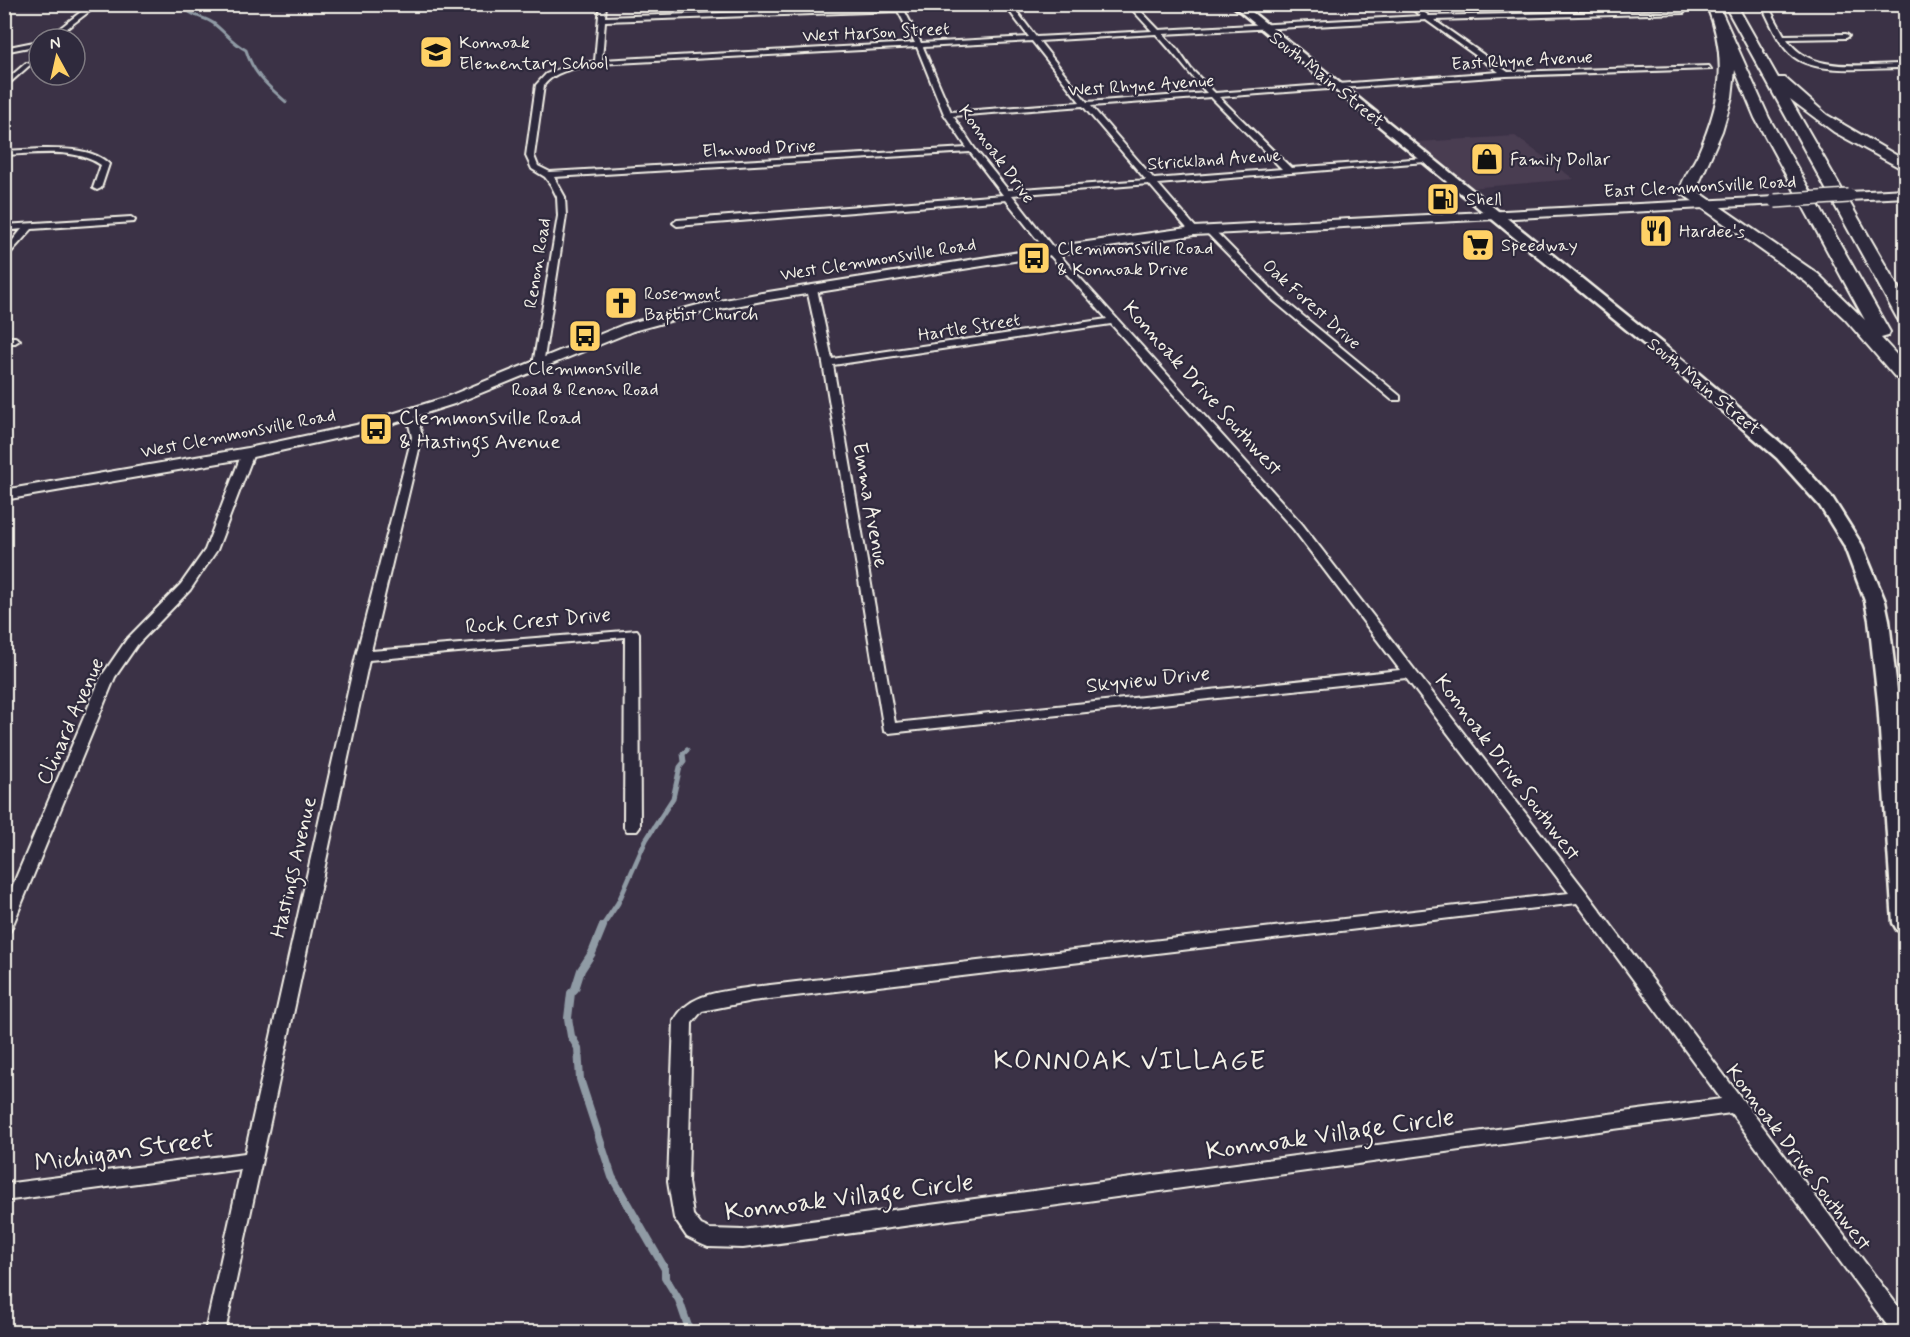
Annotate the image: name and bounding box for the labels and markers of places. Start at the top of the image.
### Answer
place label: Konnoak Elementary School [459,31,609,76]
school or university icon: Konnoak Elementary School [418,34,454,70]
shop icon: Family Dollar [1469,141,1505,177]
place label: Family Dollar [1510,148,1611,172]
fuel station icon: Shell [1425,181,1461,217]
place label: Shell [1466,188,1502,212]
restaurant icon: Hardee's [1638,213,1674,249]
place label: Hardee's [1679,220,1745,244]
supermarket icon: Speedway [1460,227,1496,263]
place label: Speedway [1501,234,1578,258]
place label: Clemmonsville Road & Konnoak Drive [1057,237,1213,282]
bus stop icon: Clemmonsville Road & Konnoak Drive [1016,240,1052,276]
place label: Rosemont Baptist Church [644,282,758,327]
church icon: Rosemont Baptist Church [603,285,639,321]
bus stop icon: Clemmonsville Road & Renon Road [567,318,603,354]
place label: Clemmonsville Road & Renon Road [511,357,659,402]
place label: Clemmonsville Road & Hastings Avenue [399,404,581,458]
bus stop icon: Clemmonsville Road & Hastings Avenue [358,411,394,447]

